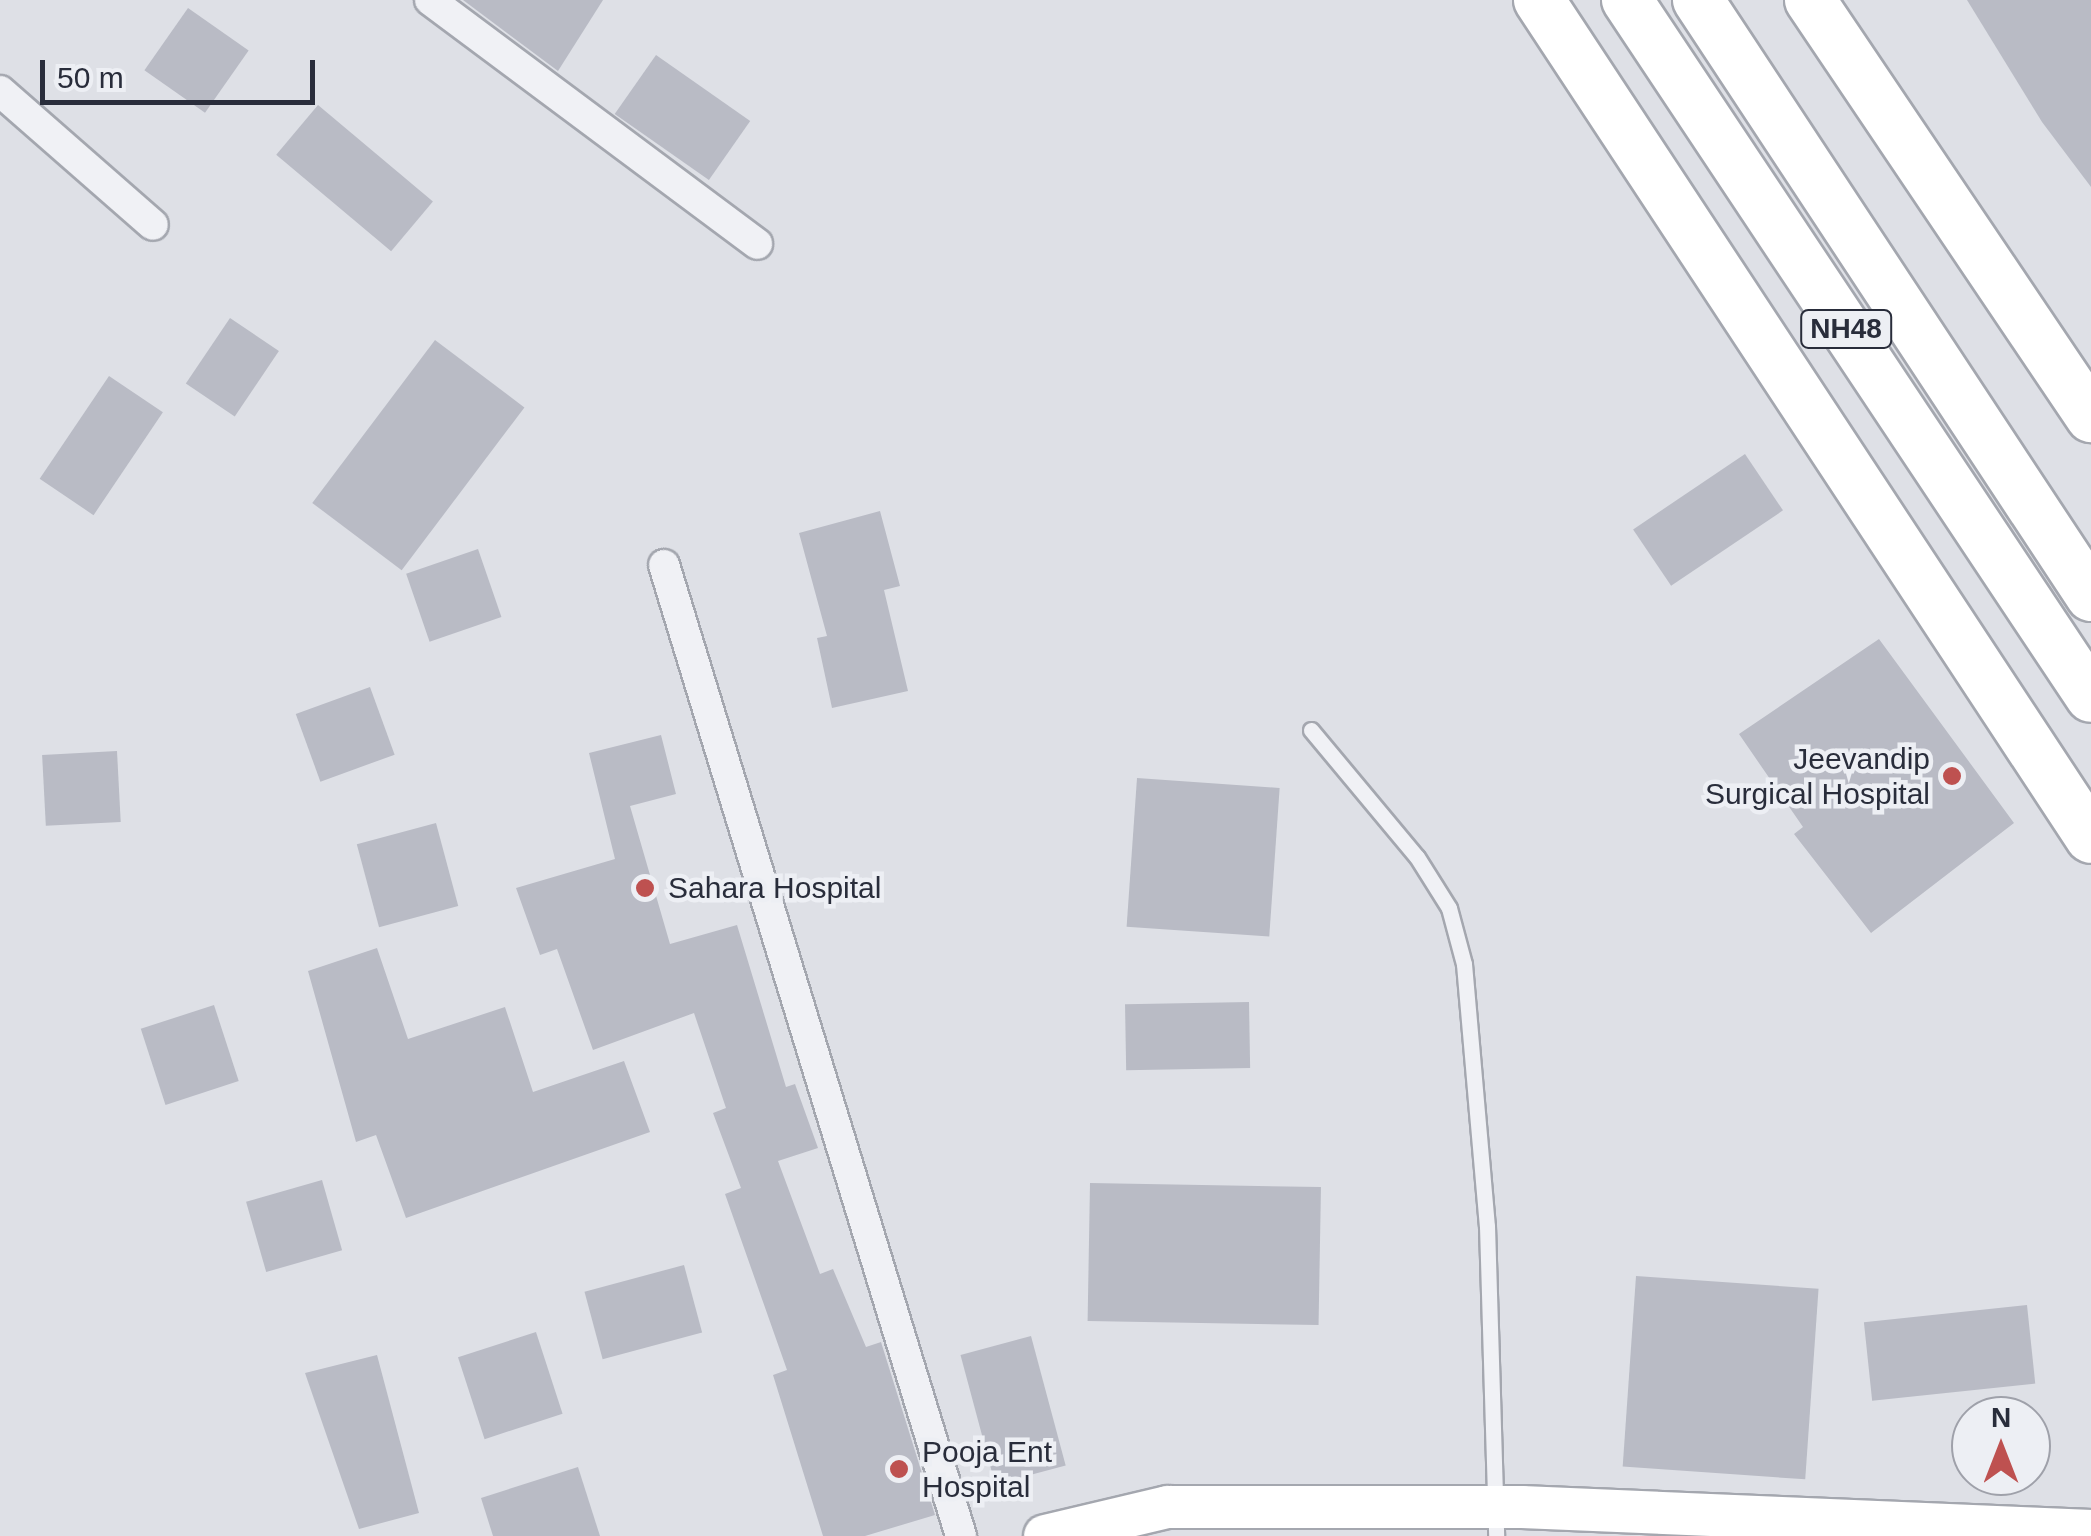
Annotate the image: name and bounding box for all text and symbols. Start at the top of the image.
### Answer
scale bar [45,40,320,102]
text: 50 m [57,61,124,94]
road number: NH48 [1798,306,1894,352]
place label: Jeevandip Surgical Hospital [1705,741,1930,812]
marker: Jeevandip Surgical Hospital [1939,763,1965,789]
place label: Sahara Hospital [668,870,881,906]
marker: Sahara Hospital [632,875,658,901]
north arrow [1951,1396,2051,1496]
text: N [1991,1402,2011,1433]
place label: Pooja Ent Hospital [922,1434,1052,1504]
marker: Pooja Ent Hospital [886,1456,912,1482]

